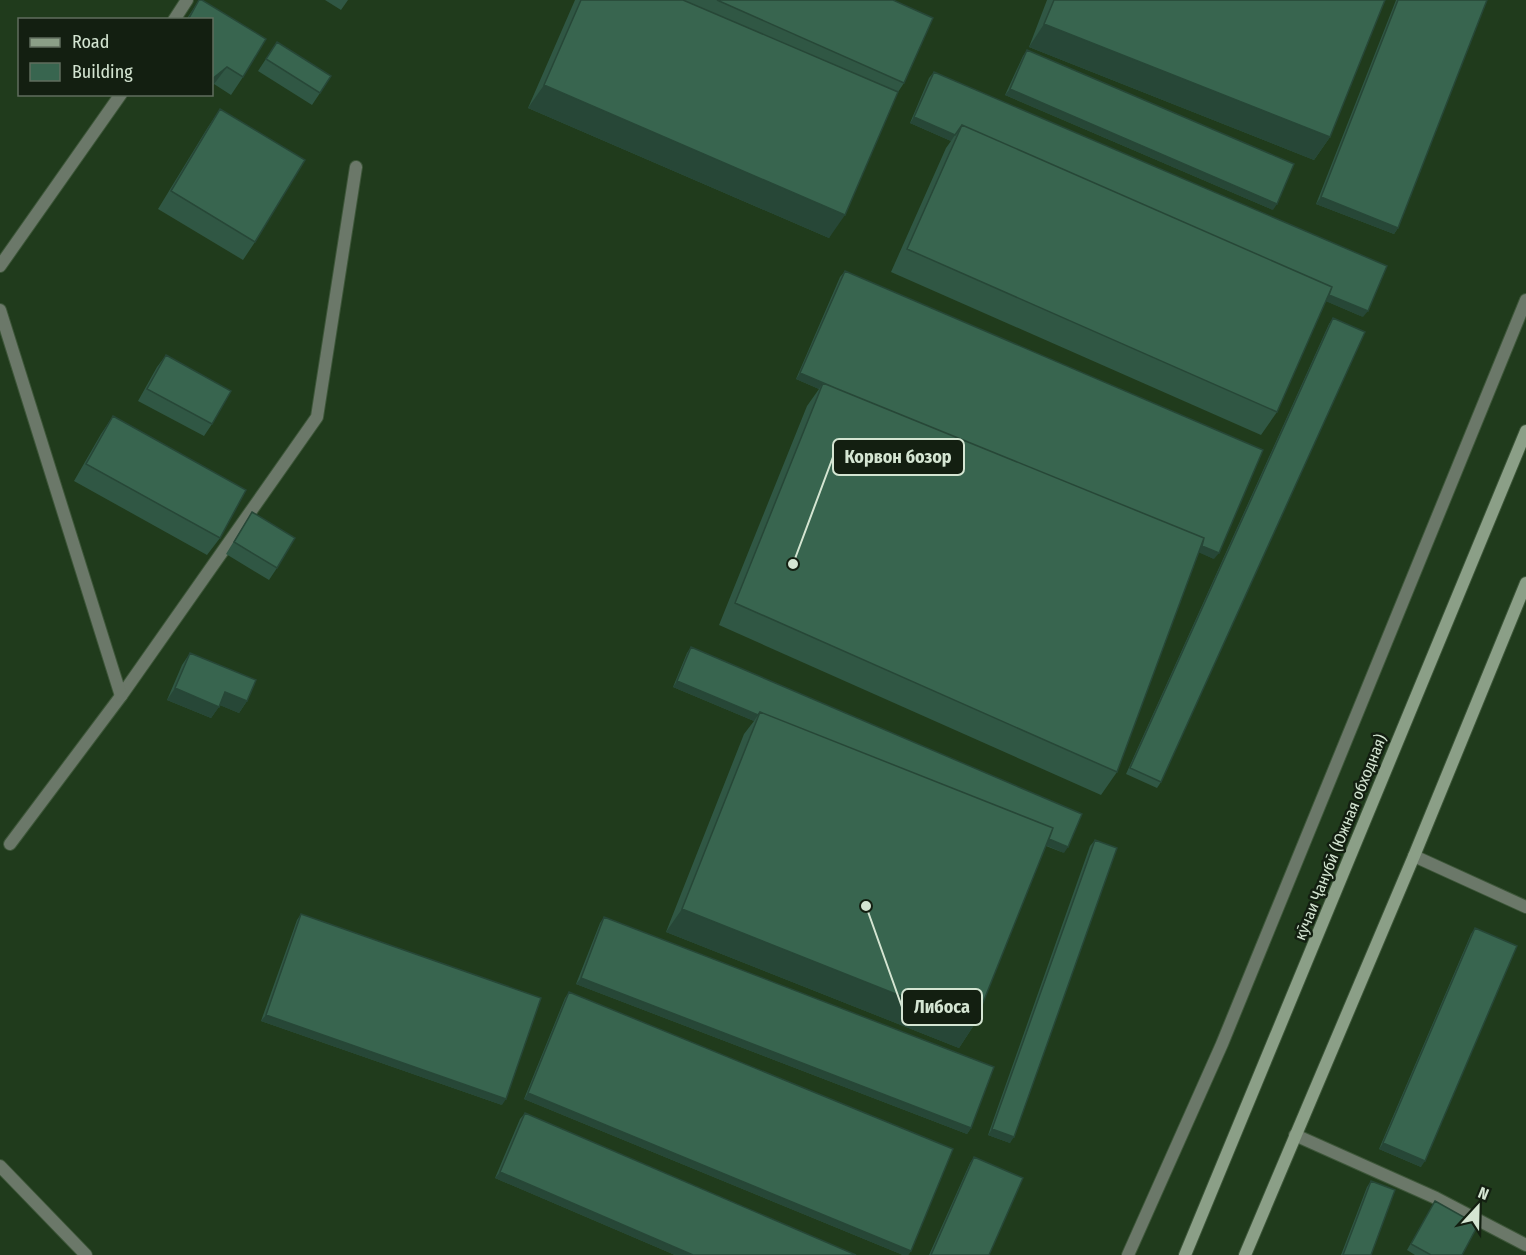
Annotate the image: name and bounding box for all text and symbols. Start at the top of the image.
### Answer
legend [18,18,213,96]
text: Road [72,31,109,53]
text: Building [72,61,133,83]
callout: Корвон бозор [833,439,964,475]
text: Корвон бозор [844,446,952,468]
street label: кӯчаи Ҷанубӣ (Южная обходная) [1290,731,1391,943]
callout: Либоса [902,989,982,1025]
text: Либоса [914,996,970,1018]
north arrow [1448,1177,1508,1237]
text: N [1475,1183,1491,1204]

